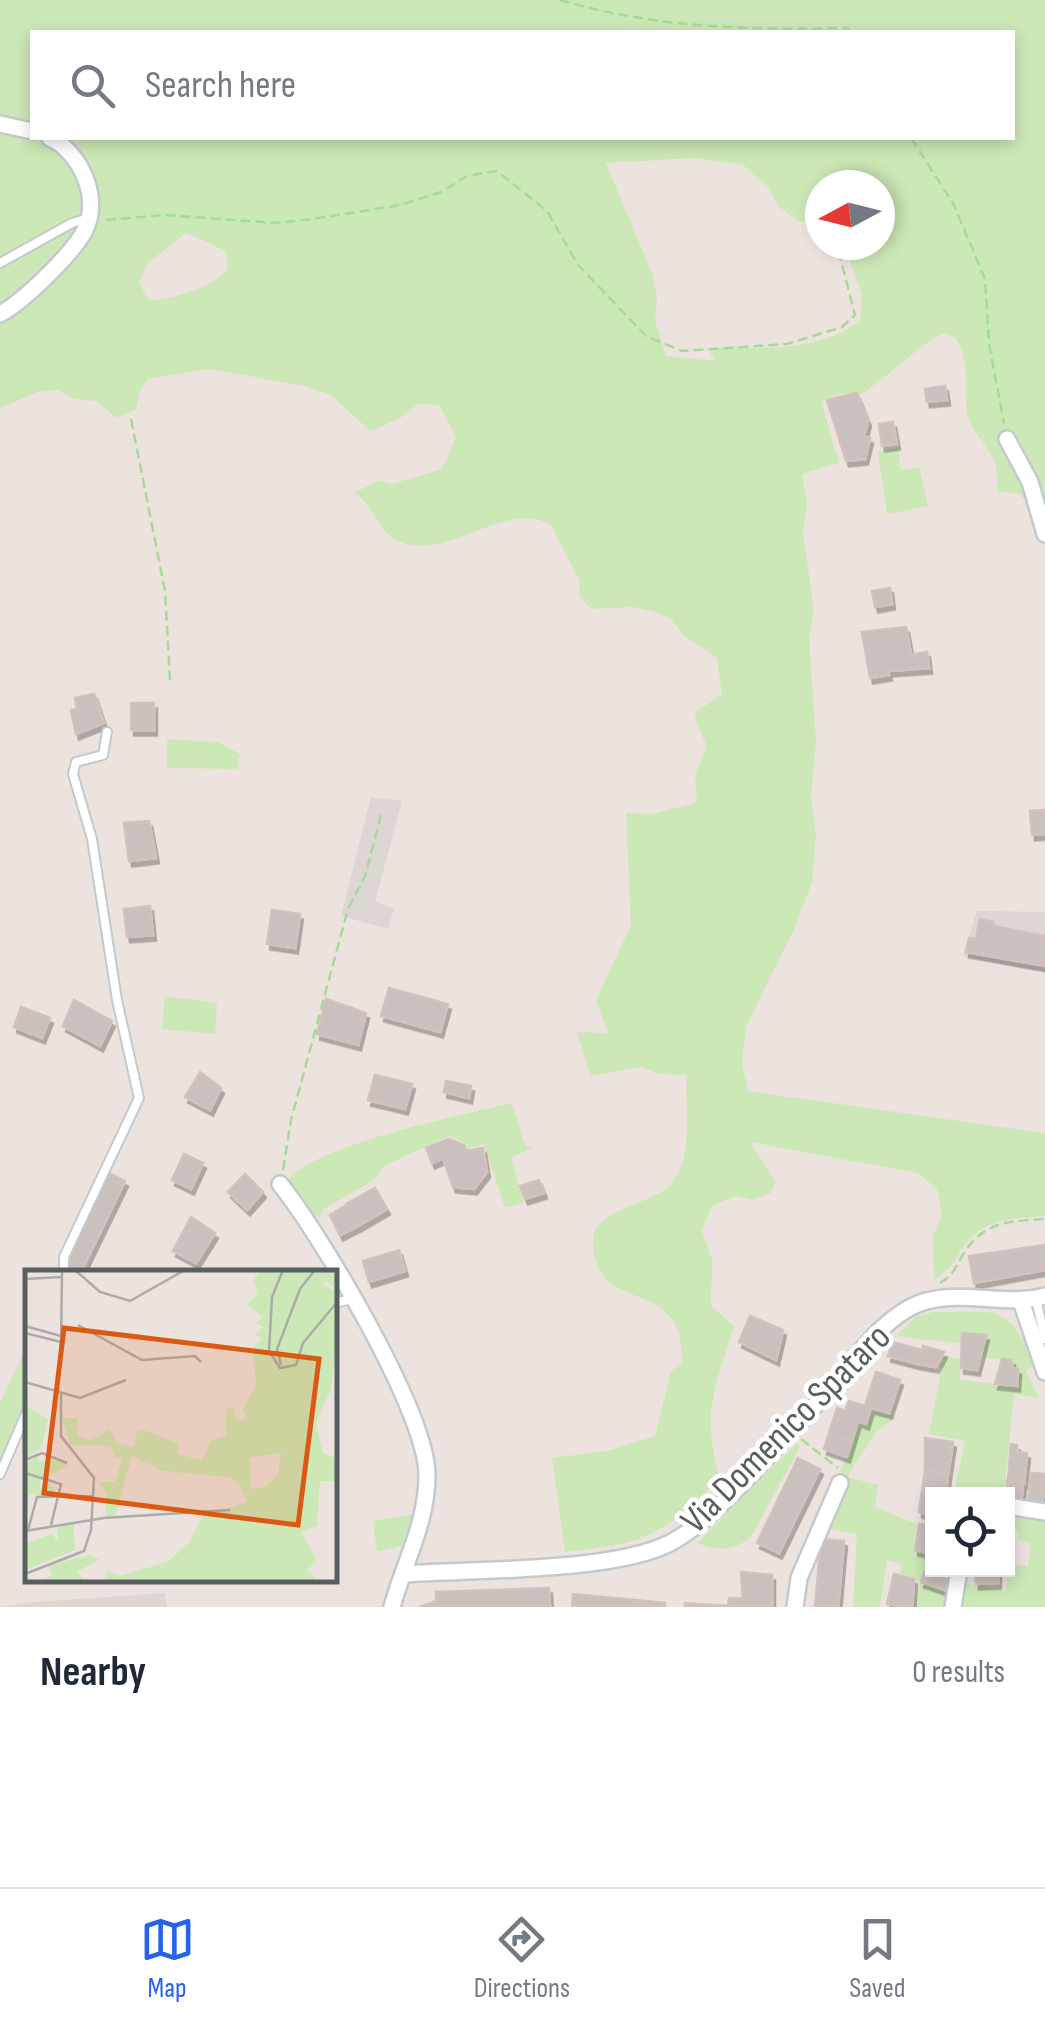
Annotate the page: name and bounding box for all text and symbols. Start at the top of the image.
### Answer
search box [30,30,1015,140]
icon: search [65,58,120,113]
text: Search here [145,63,296,108]
north arrow [805,170,895,260]
inset map [25,1270,338,1582]
street label: Via Domenico Spataro [672,1315,900,1543]
map controls [925,1487,1015,1577]
button: locate [925,1487,1015,1577]
text: Nearby [40,1647,146,1698]
text: 0 results [912,1653,1005,1692]
tab: Map [140,1912,195,2005]
tab: Directions [474,1912,570,2005]
tab: Saved [849,1912,905,2005]

